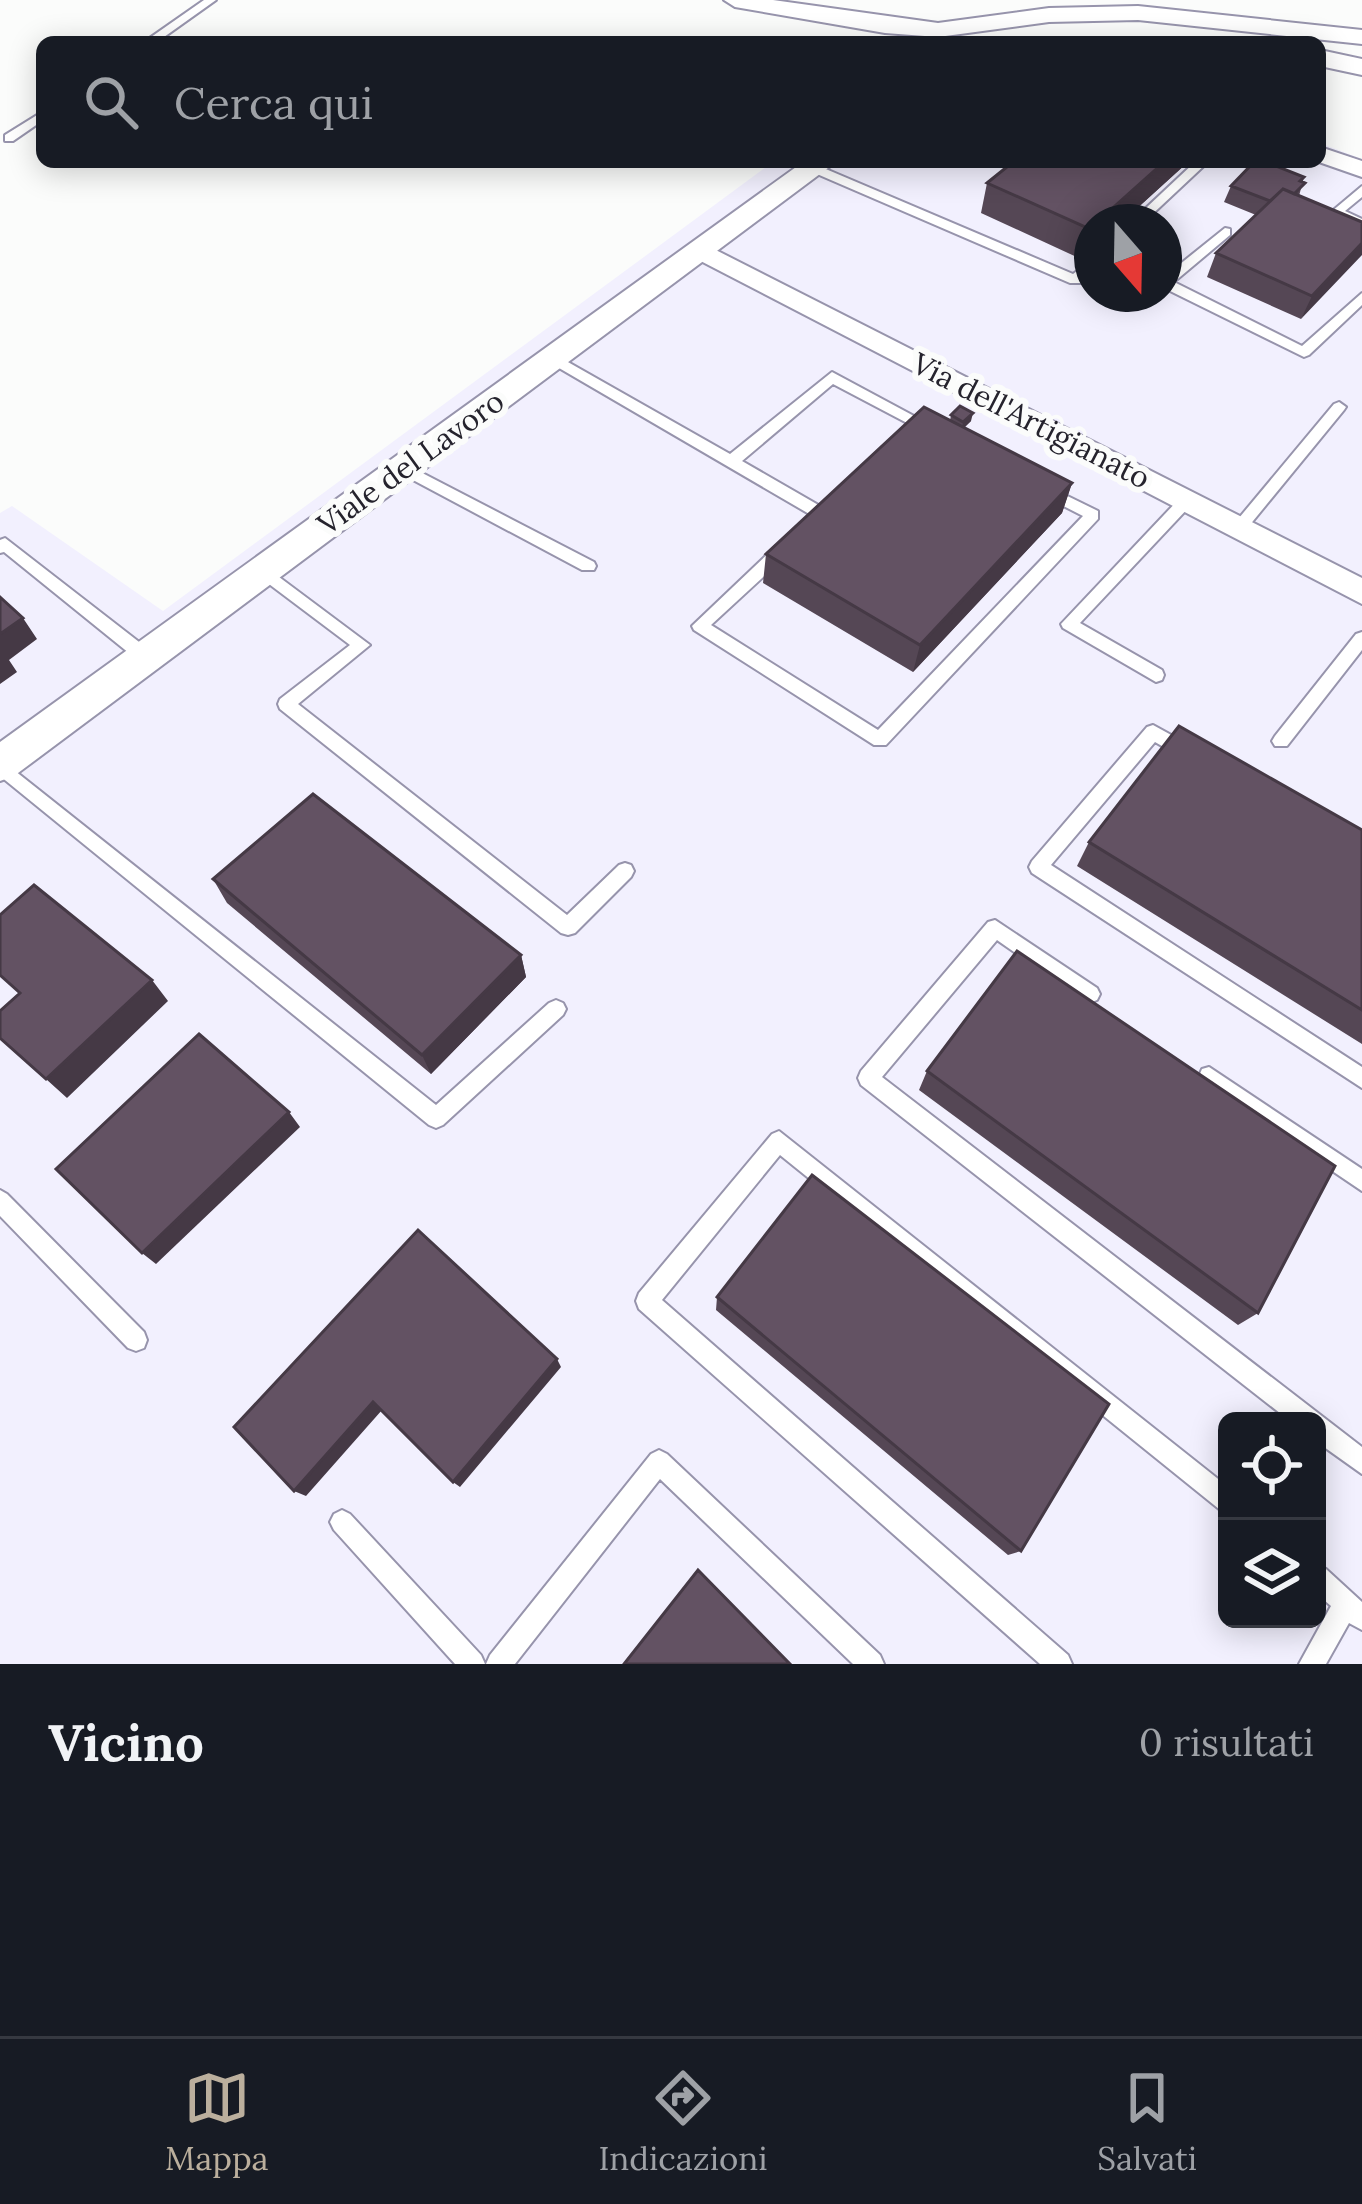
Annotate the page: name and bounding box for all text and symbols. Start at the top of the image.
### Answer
search box [36,36,1326,168]
icon: search [78,69,144,135]
text: Cerca qui [174,74,373,131]
north arrow [1074,204,1182,312]
street label: Via dell'Artigianato [905,343,1157,497]
street label: Viale del Lavoro [309,382,511,543]
map controls [1218,1412,1326,1628]
button: locate [1218,1412,1326,1520]
button: layers [1218,1520,1326,1628]
text: Vicino [48,1710,204,1775]
text: 0 risultati [1139,1717,1314,1767]
tab: Mappa [165,2065,269,2179]
tab: Indicazioni [598,2065,768,2179]
tab: Salvati [1097,2065,1197,2179]

